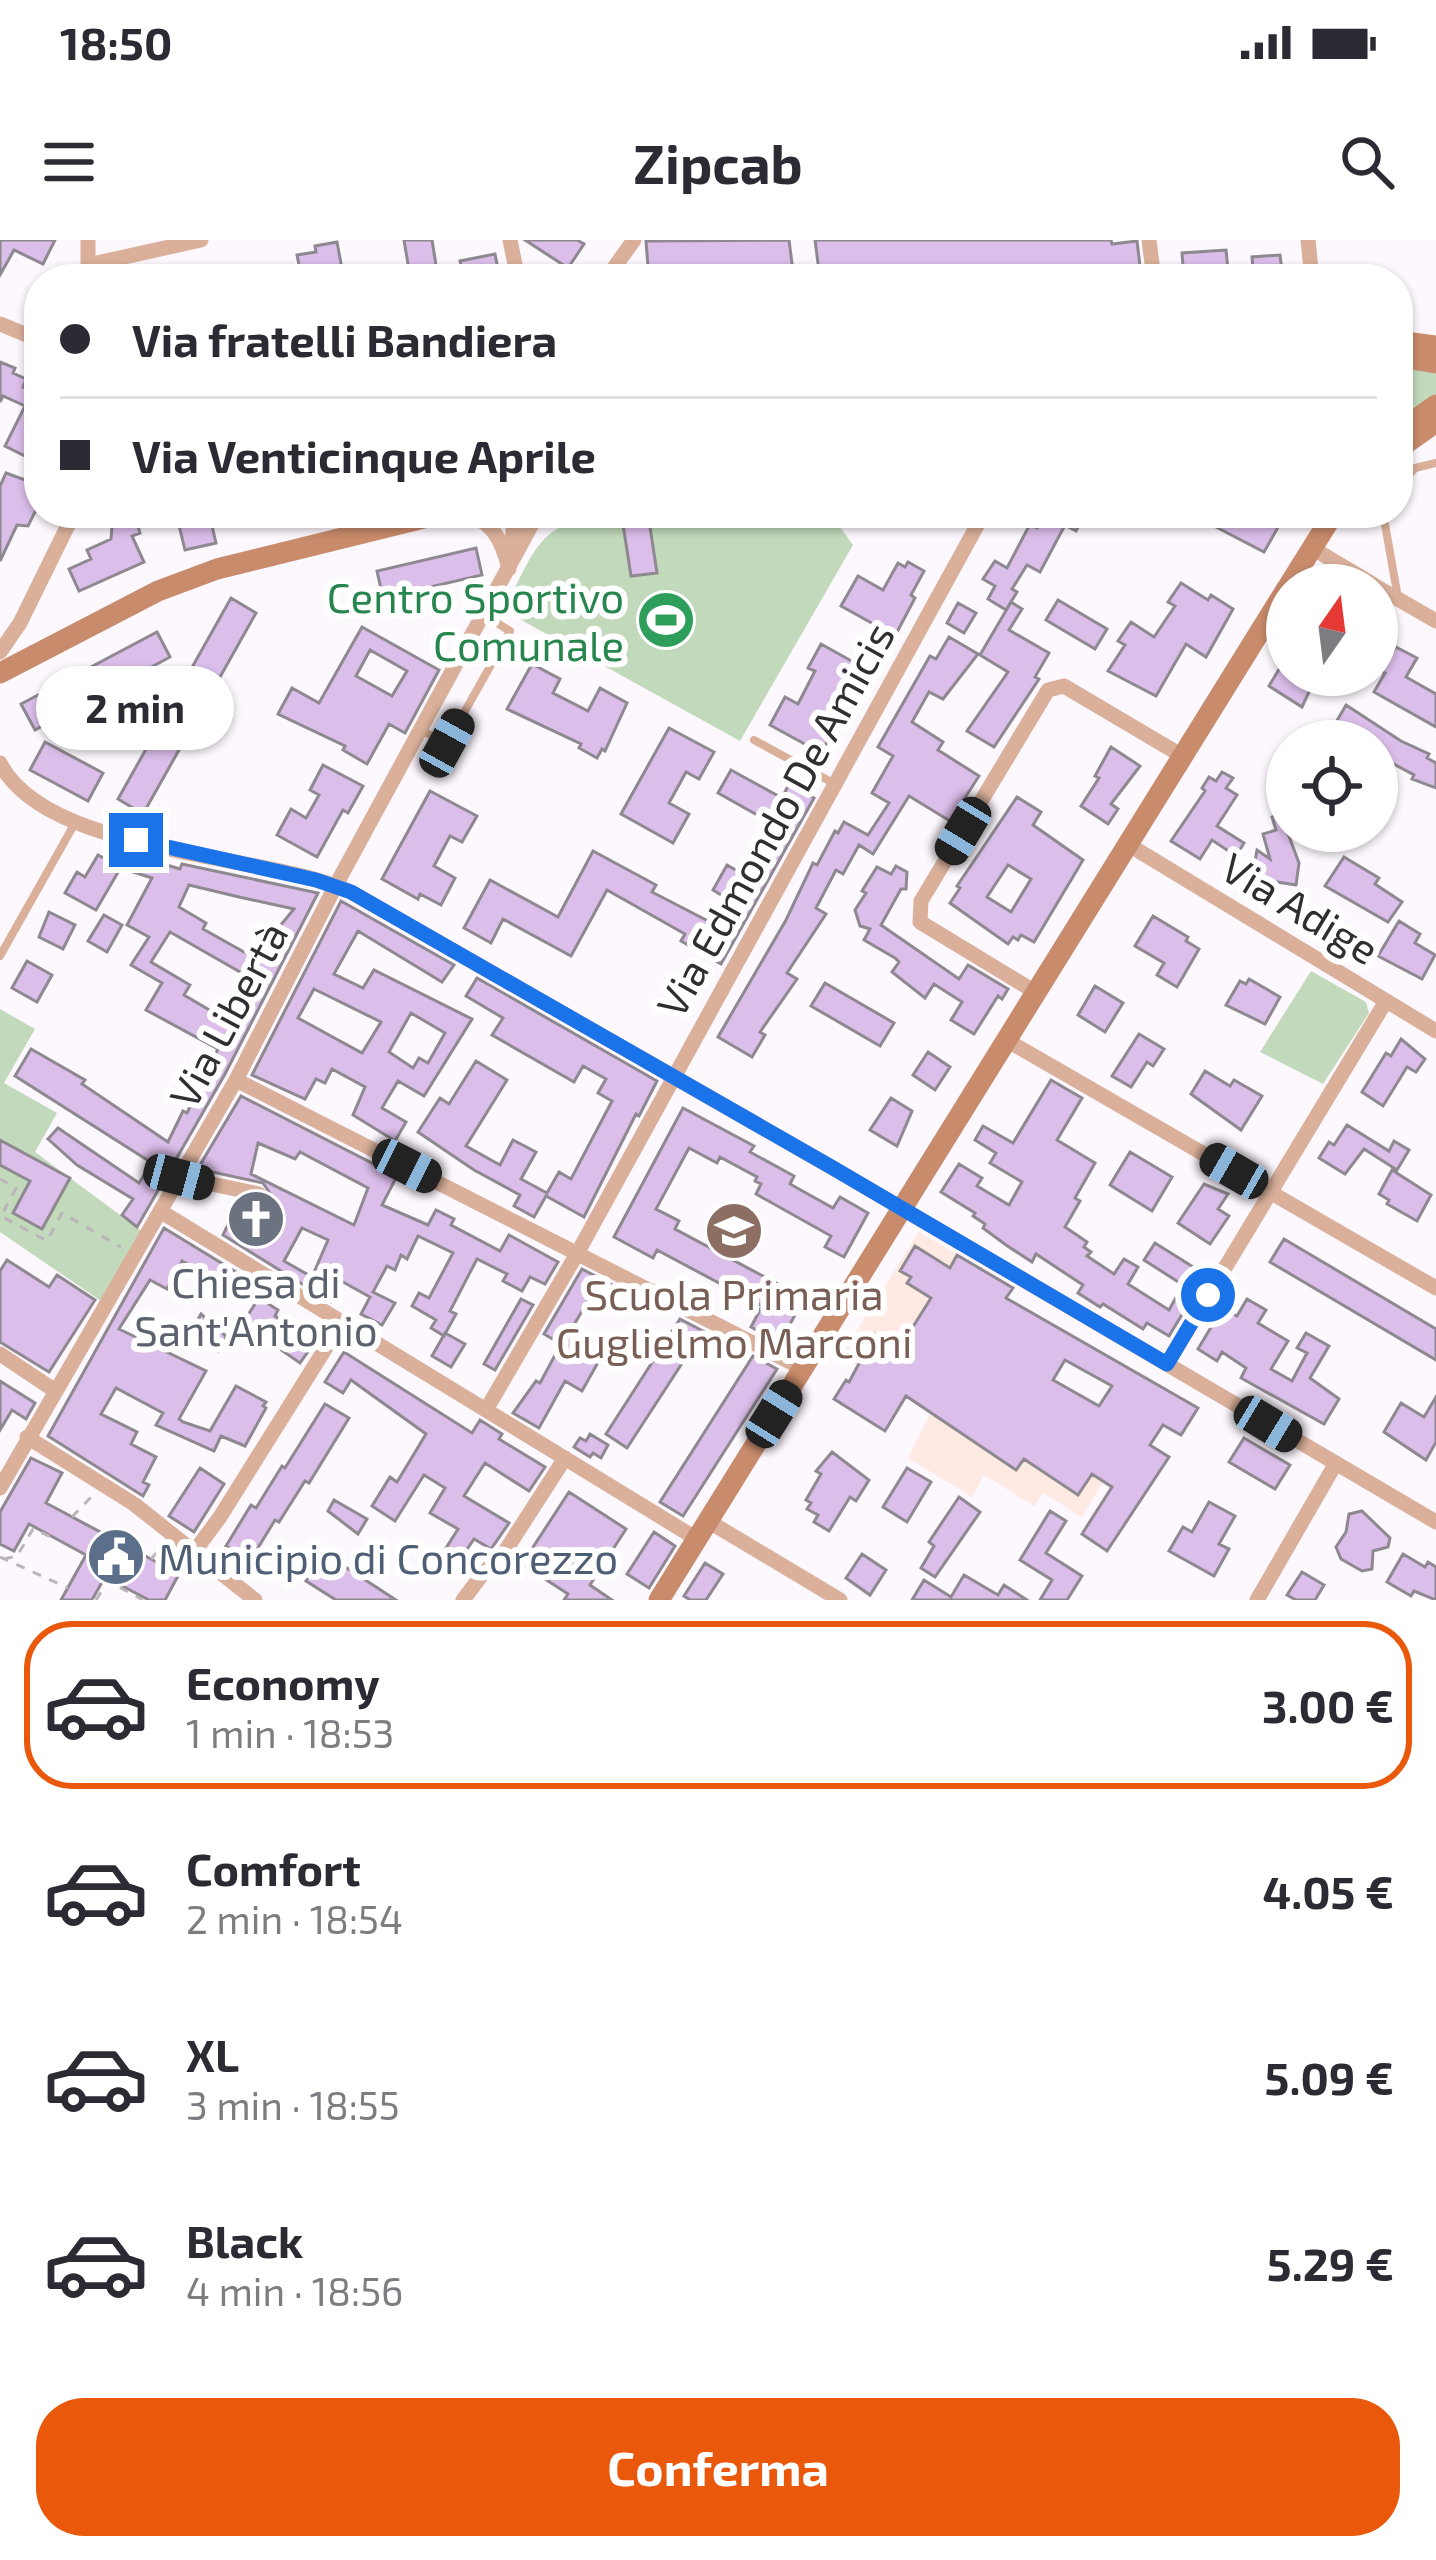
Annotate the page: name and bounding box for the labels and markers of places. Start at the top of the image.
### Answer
place label: Centro Sportivo Comunale [327,571,624,669]
sports icon: Centro Sportivo Comunale [635,589,697,651]
church icon: Chiesa di Sant'Antonio [225,1188,287,1250]
school or university icon: Scuola Primaria Guglielmo Marconi [703,1200,765,1262]
place label: Chiesa di Sant'Antonio [134,1256,378,1354]
place label: Scuola Primaria Guglielmo Marconi [556,1268,912,1366]
public building icon: Municipio di Concorezzo [85,1526,147,1588]
place label: Municipio di Concorezzo [158,1532,618,1582]

